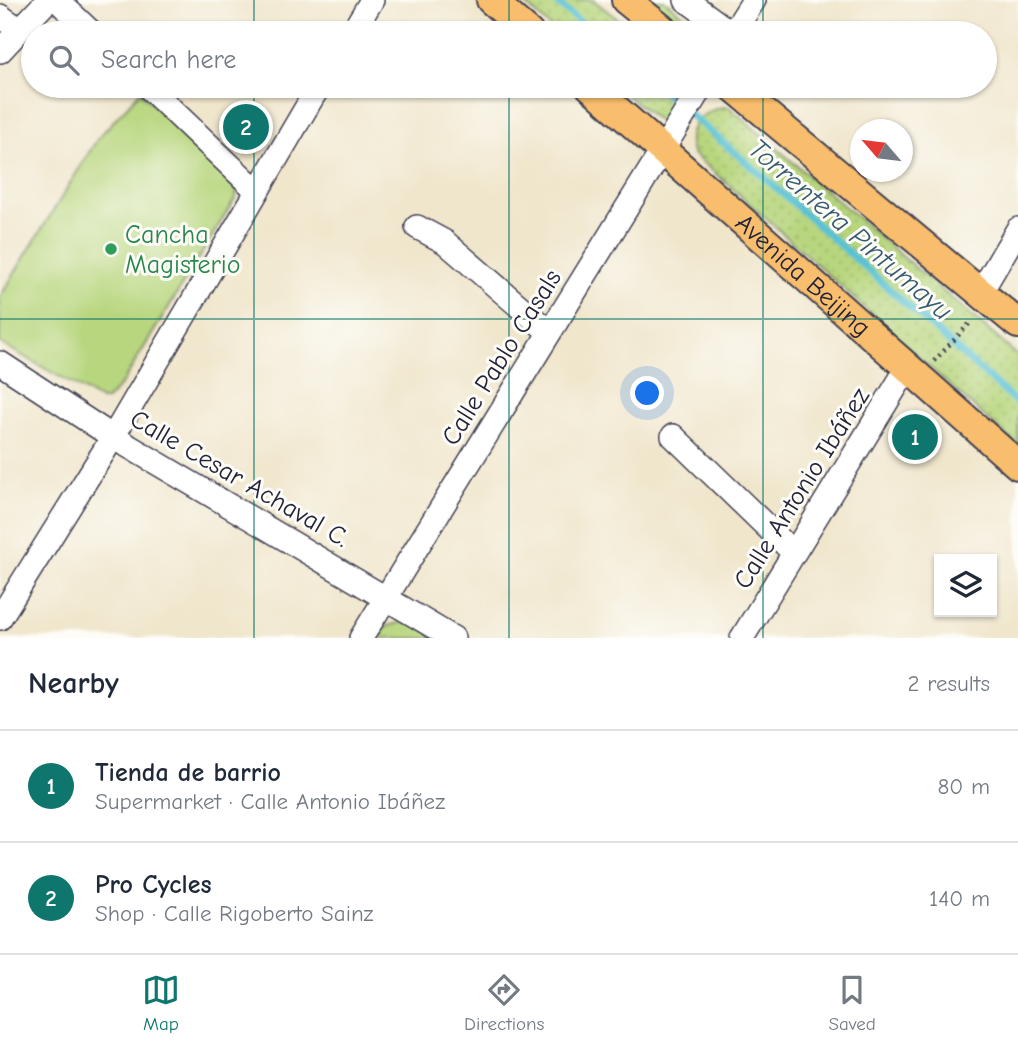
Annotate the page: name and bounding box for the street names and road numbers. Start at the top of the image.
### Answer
street label: Avenida Beijing [729,208,876,343]
street label: Calle Pablo Casals [436,264,568,451]
street label: Calle Antonio Ibáñez [728,382,876,595]
street label: Calle Cesar Achaval C. [125,404,354,554]

